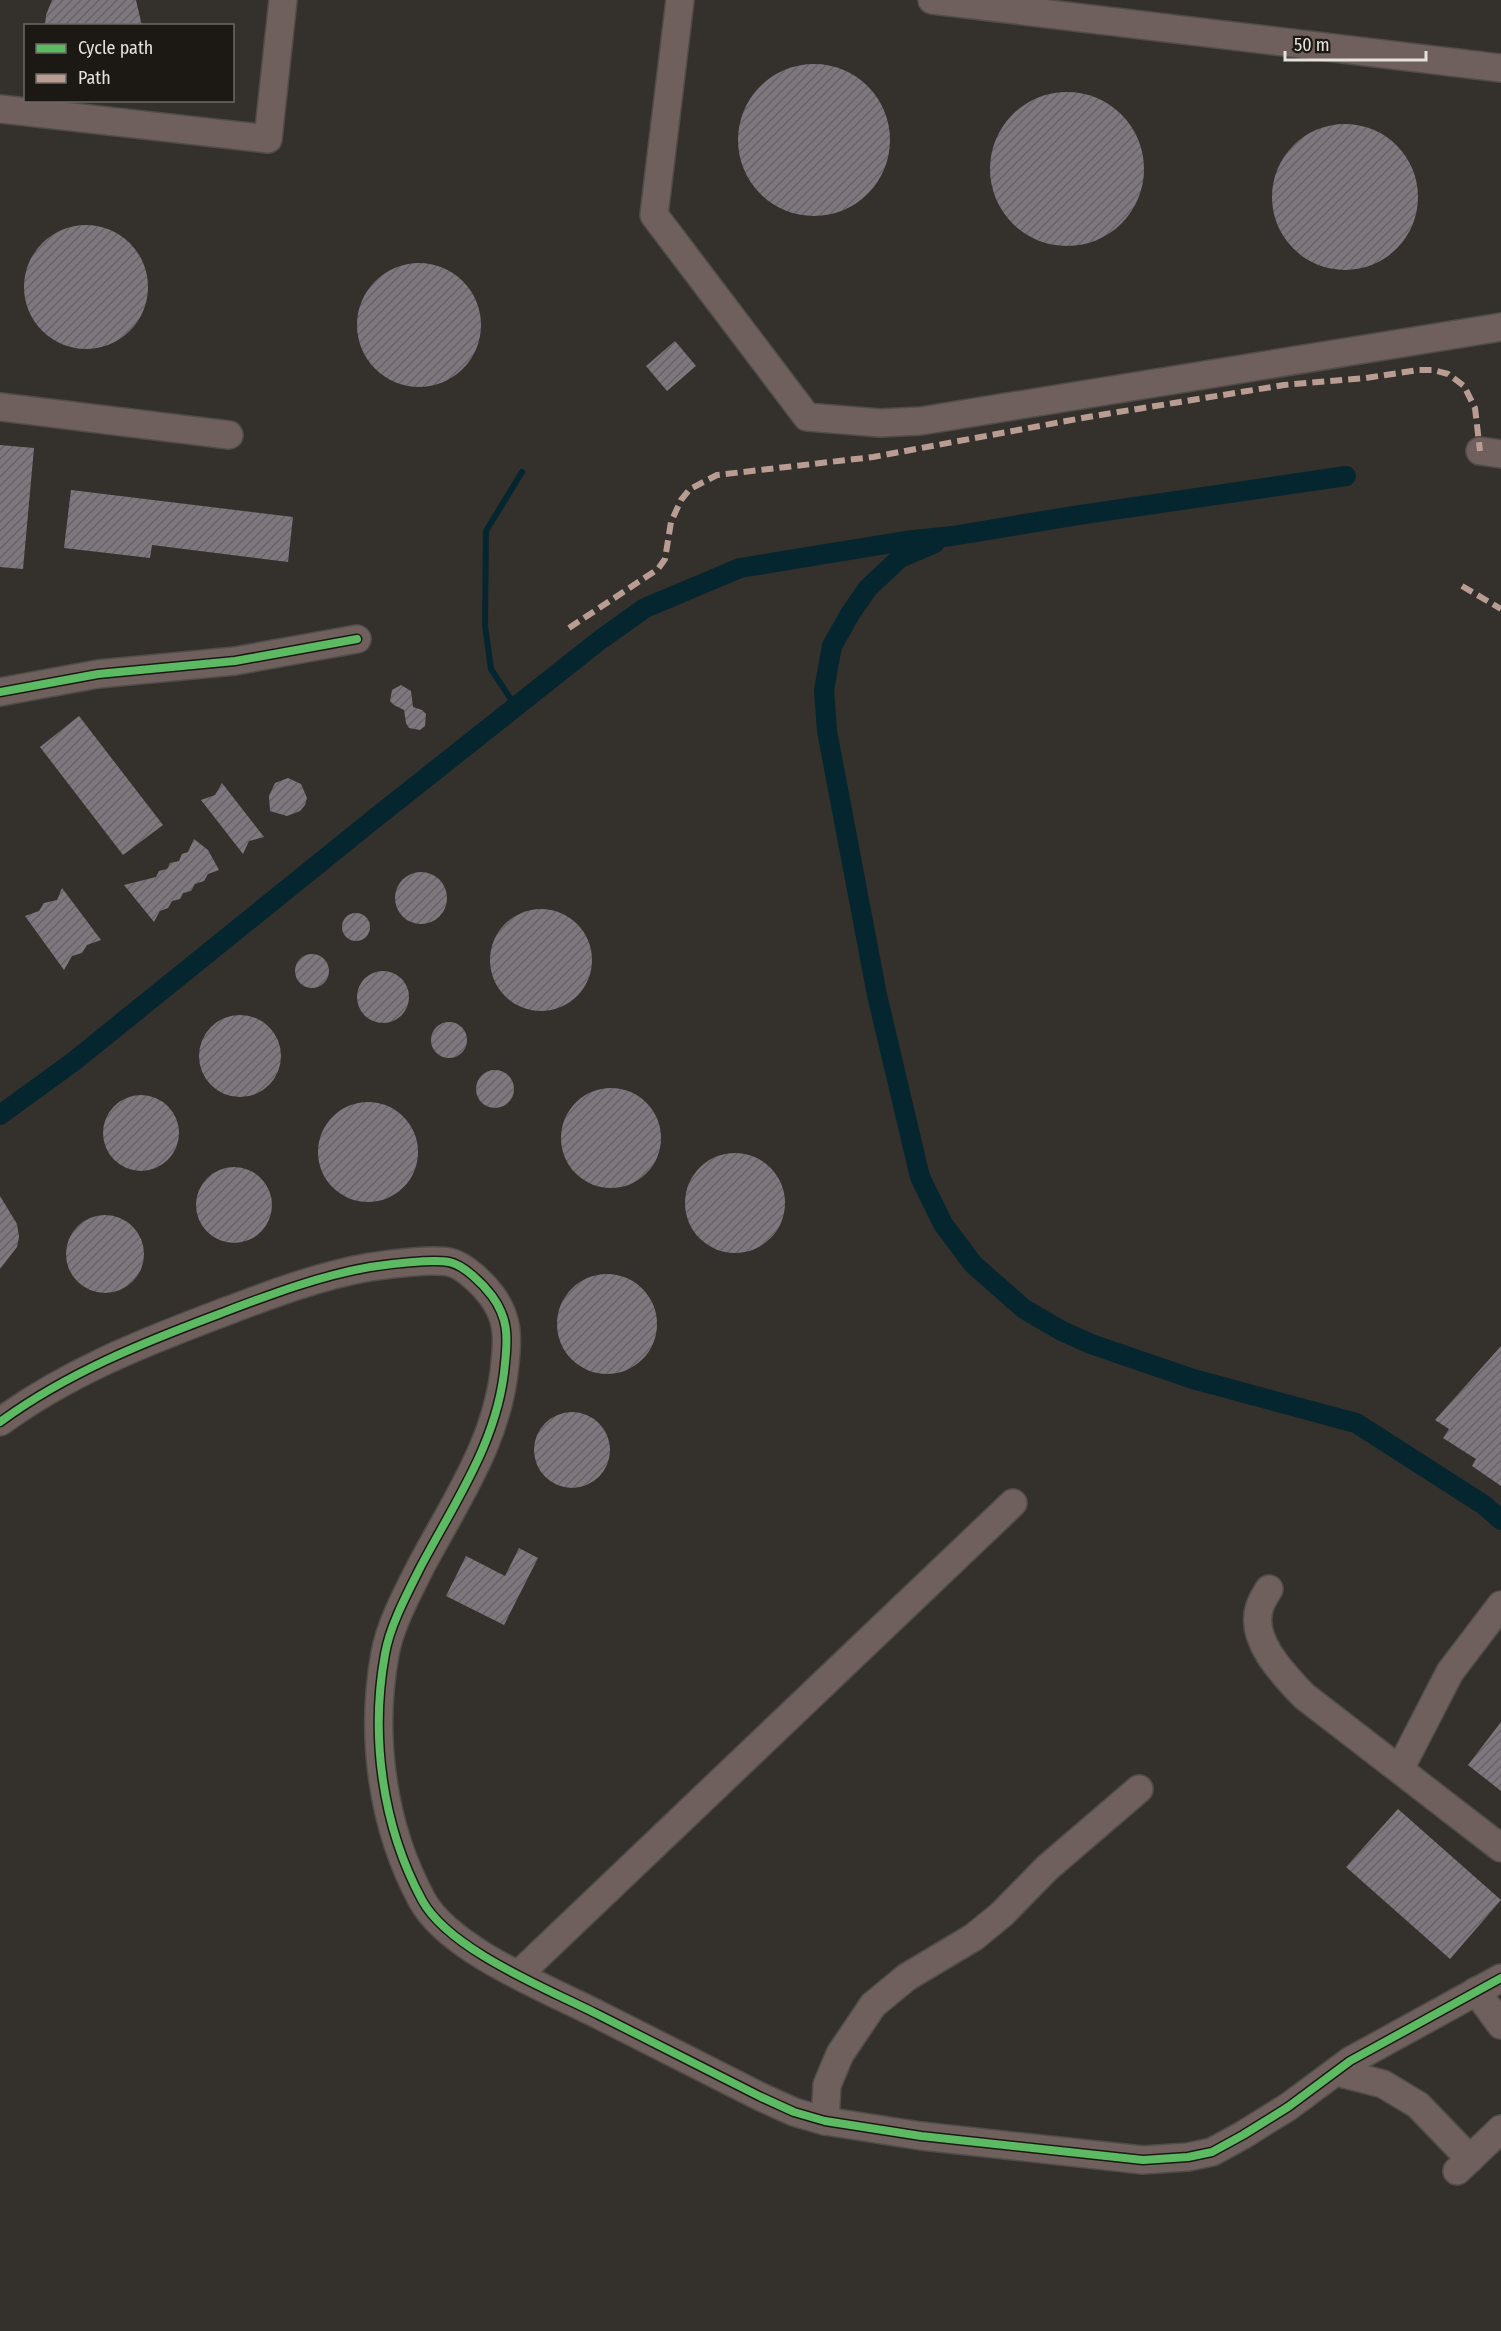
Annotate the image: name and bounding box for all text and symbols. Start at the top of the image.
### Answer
legend [24,24,234,102]
scale bar [1285,24,1426,62]
text: 50 m [1294,34,1330,56]
text: Cycle path [78,37,153,59]
text: Path [78,67,111,89]

